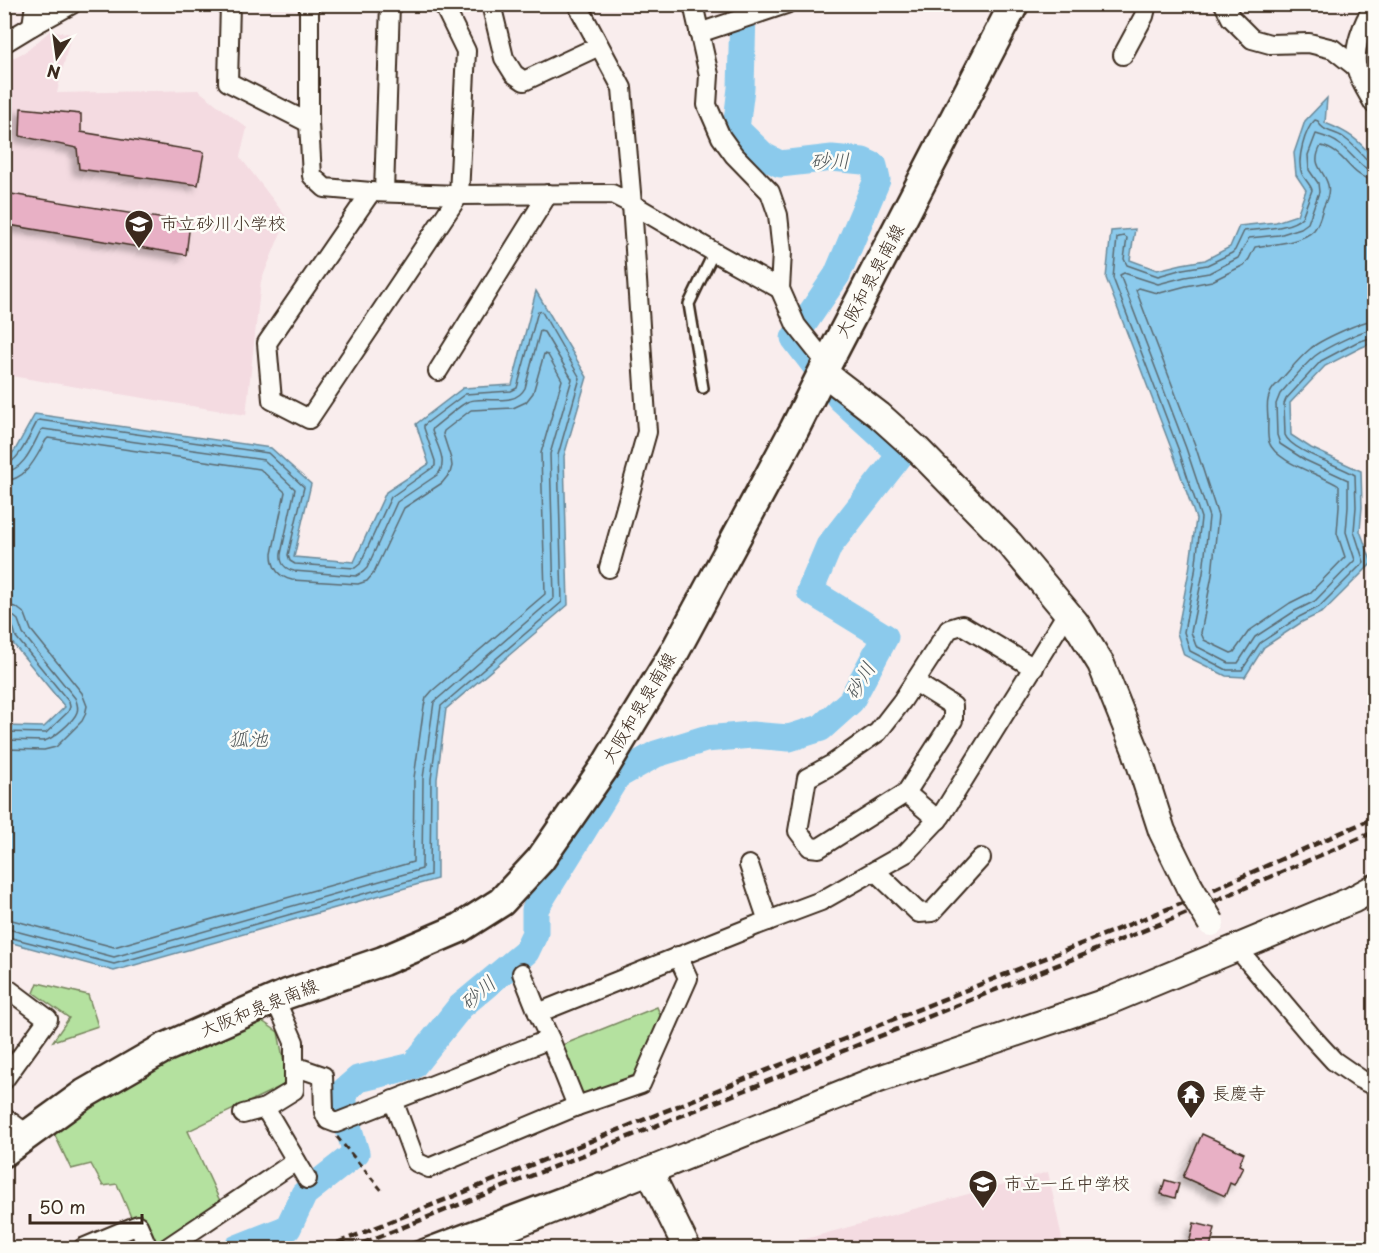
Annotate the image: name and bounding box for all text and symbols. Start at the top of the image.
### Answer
north arrow [27,27,87,87]
text: N [45,59,62,86]
water label: 砂川 [810,145,850,175]
school or university icon: 市立砂川小学校 [123,208,155,250]
place label: 市立砂川小学校 [160,209,286,236]
street label: 大阪和泉泉南線 [827,218,910,342]
street label: 大阪和泉泉南線 [594,646,682,768]
water label: 砂川 [836,656,882,705]
water label: 狐池 [228,723,269,753]
water label: 砂川 [452,968,502,1017]
street label: 大阪和泉泉南線 [195,970,322,1043]
temple icon: 長慶寺 [1175,1078,1207,1120]
place label: 長慶寺 [1212,1079,1266,1106]
school or university icon: 市立一丘中学校 [967,1168,999,1210]
place label: 市立一丘中学校 [1004,1169,1130,1196]
scale bar [30,1187,142,1225]
text: 50 m [39,1193,86,1220]

